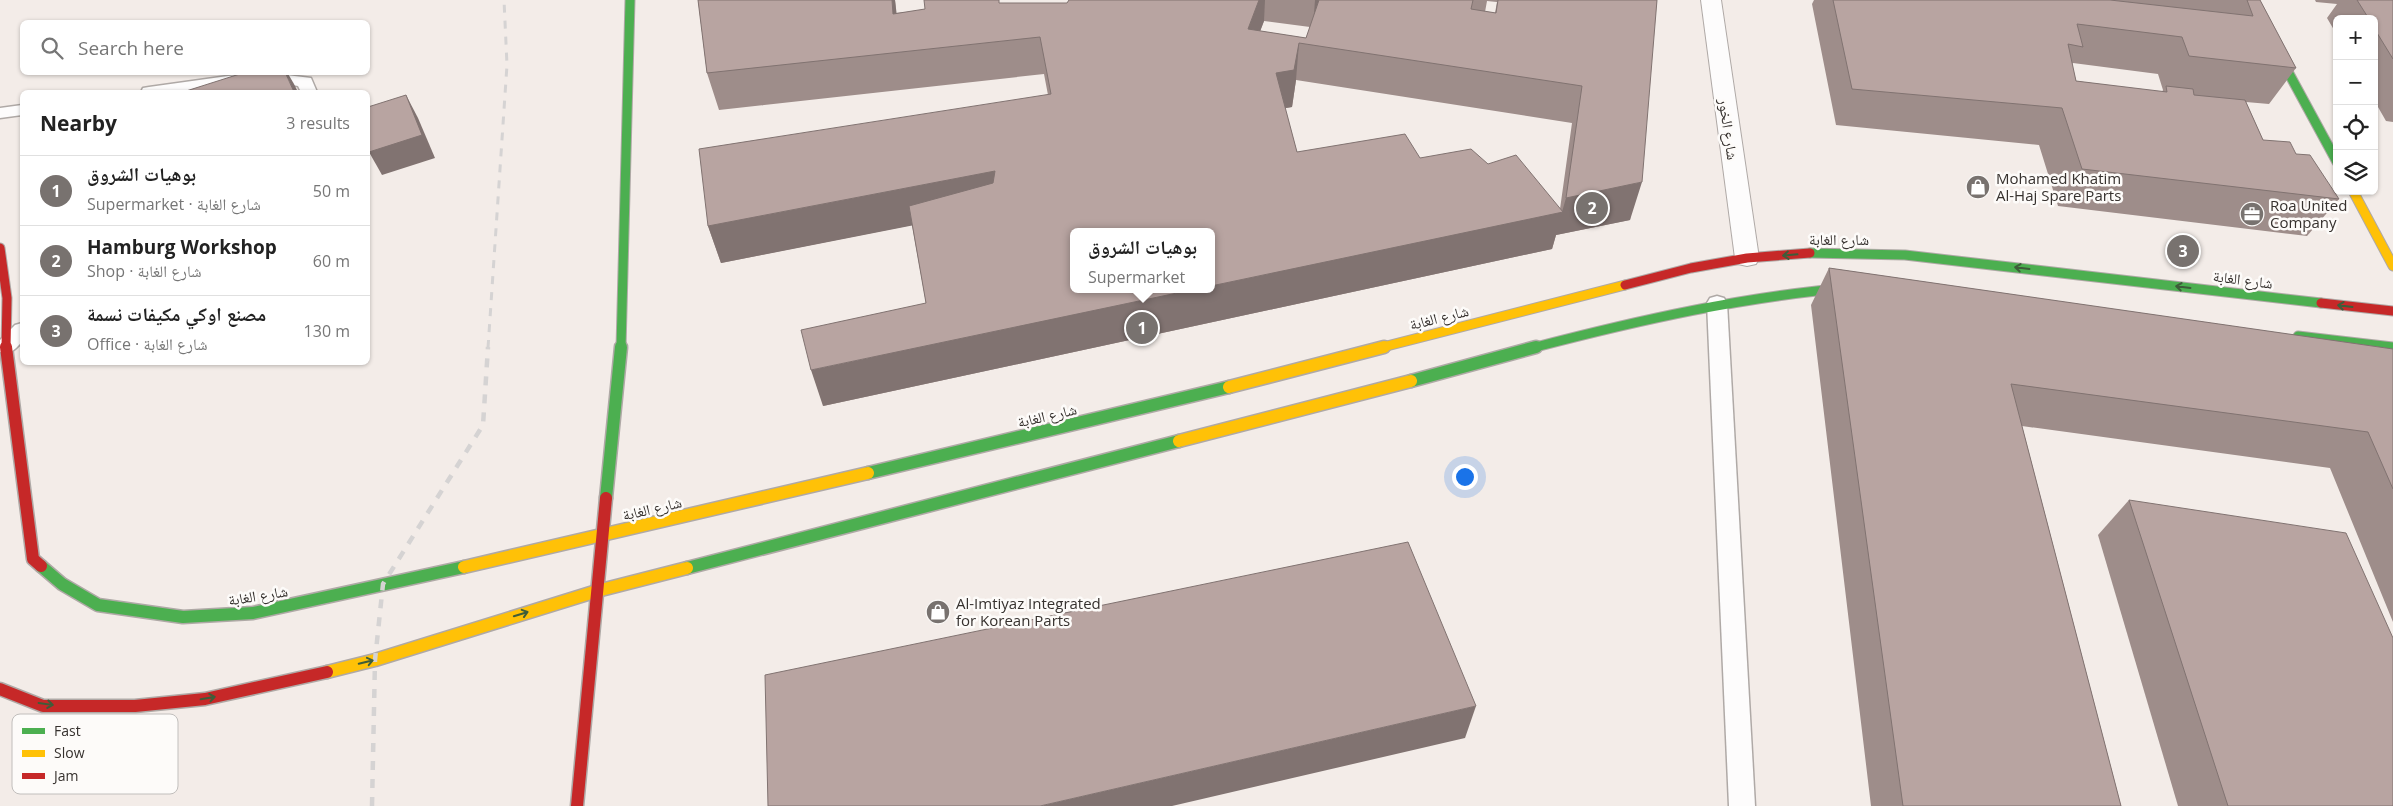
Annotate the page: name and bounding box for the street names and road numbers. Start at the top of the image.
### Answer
street label: شارع الخور [1714,96,1743,161]
street label: شارع الغابة [1809,229,1869,250]
street label: شارع الغابة [2212,265,2274,294]
street label: شارع الغابة [1407,300,1471,335]
street label: شارع الغابة [1015,398,1079,432]
street label: شارع الغابة [620,491,684,525]
street label: شارع الغابة [227,580,290,611]

